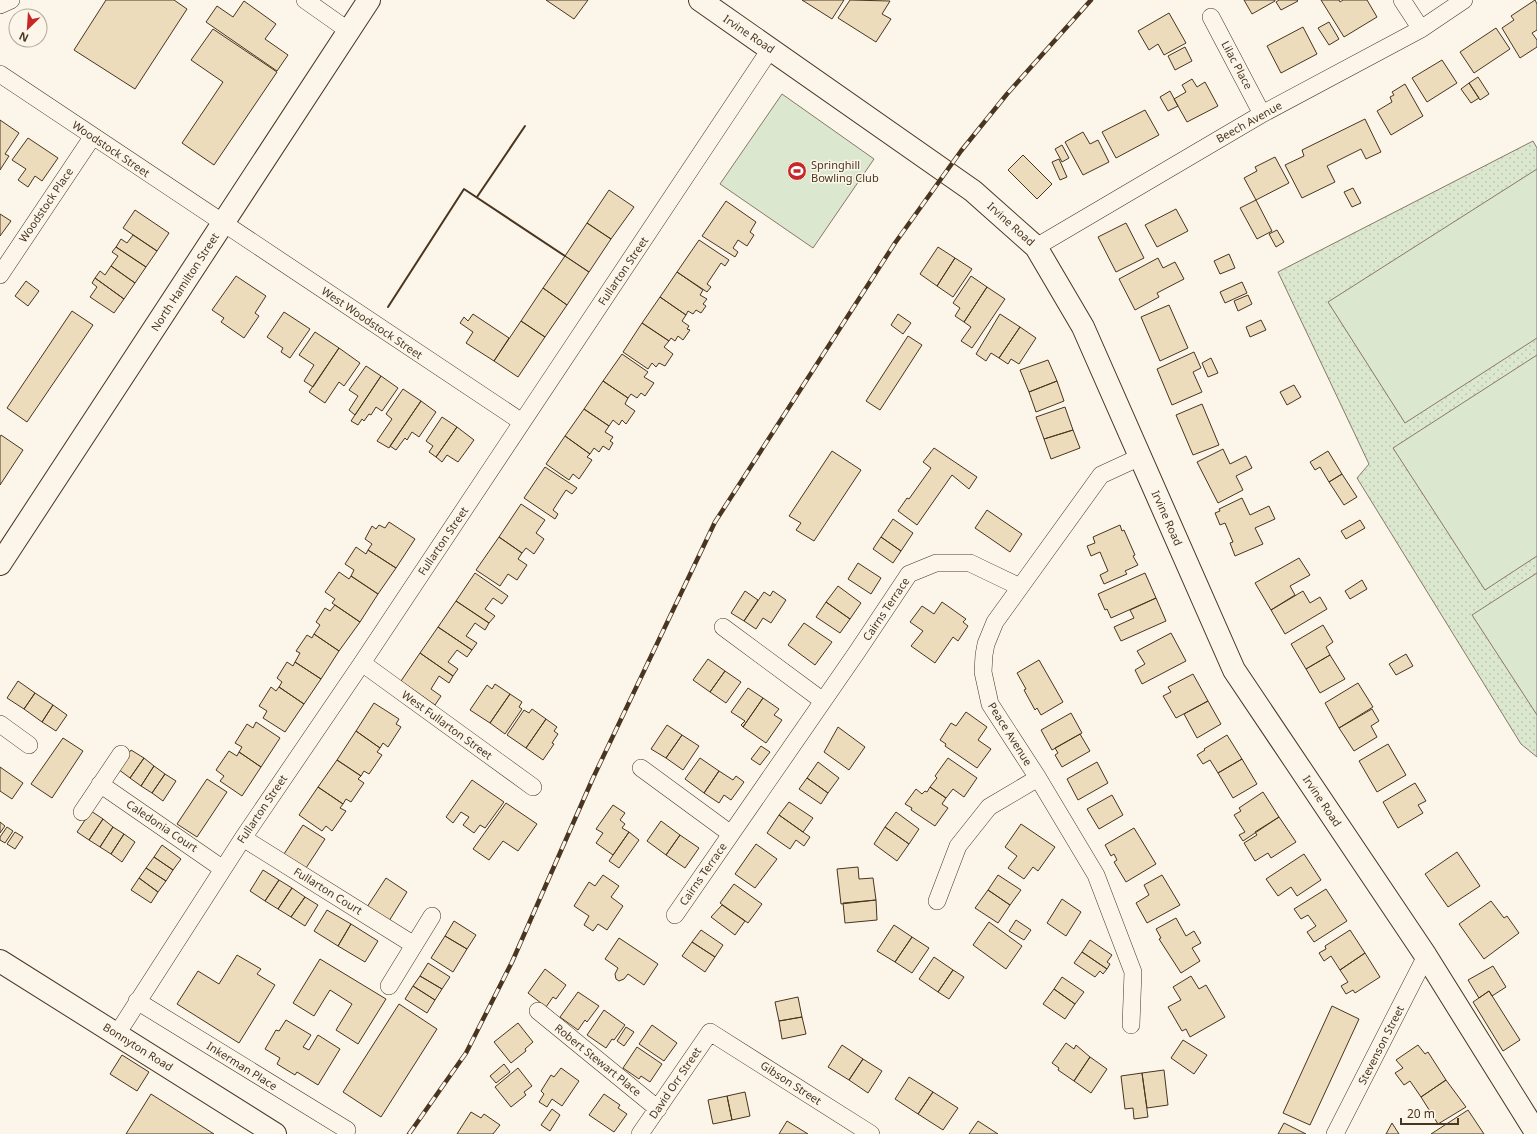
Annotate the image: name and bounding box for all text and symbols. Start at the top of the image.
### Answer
north arrow [8,8,48,48]
street label: Irvine Road [721,11,778,56]
text: N [16,29,31,46]
street label: Lilac Place [1218,38,1256,92]
street label: Beech Avenue [1213,97,1284,146]
street label: Woodstock Street [69,117,153,180]
place label: Springhill Bowling Club [811,157,879,185]
sports icon: Springhill Bowling Club [786,160,808,182]
street label: Woodstock Place [15,164,76,245]
street label: Irvine Road [984,198,1038,249]
street label: North Hamilton Street [147,230,222,334]
street label: Fullarton Street [594,233,651,308]
street label: West Woodstock Street [319,283,426,362]
street label: Irvine Road [1149,488,1186,548]
street label: Fullarton Street [414,503,471,578]
street label: Cairns Terrace [859,574,912,643]
street label: West Fullarton Street [399,687,495,762]
street label: Peace Avenue [985,699,1036,768]
street label: Fullarton Street [233,771,290,846]
street label: Irvine Road [1300,772,1345,829]
street label: Caledonia Court [124,796,201,855]
street label: Cairns Terrace [675,839,730,908]
street label: Fullarton Court [291,864,365,918]
street label: Stevenson Street [1354,1003,1407,1087]
street label: Bonnyton Road [100,1019,176,1074]
street label: Robert Stewart Place [552,1020,645,1099]
street label: Inkerman Place [204,1038,280,1093]
street label: David Orr Street [645,1044,704,1122]
street label: Gibson Street [758,1057,825,1108]
scale bar [1401,1100,1458,1126]
text: 20 m [1407,1105,1435,1122]

